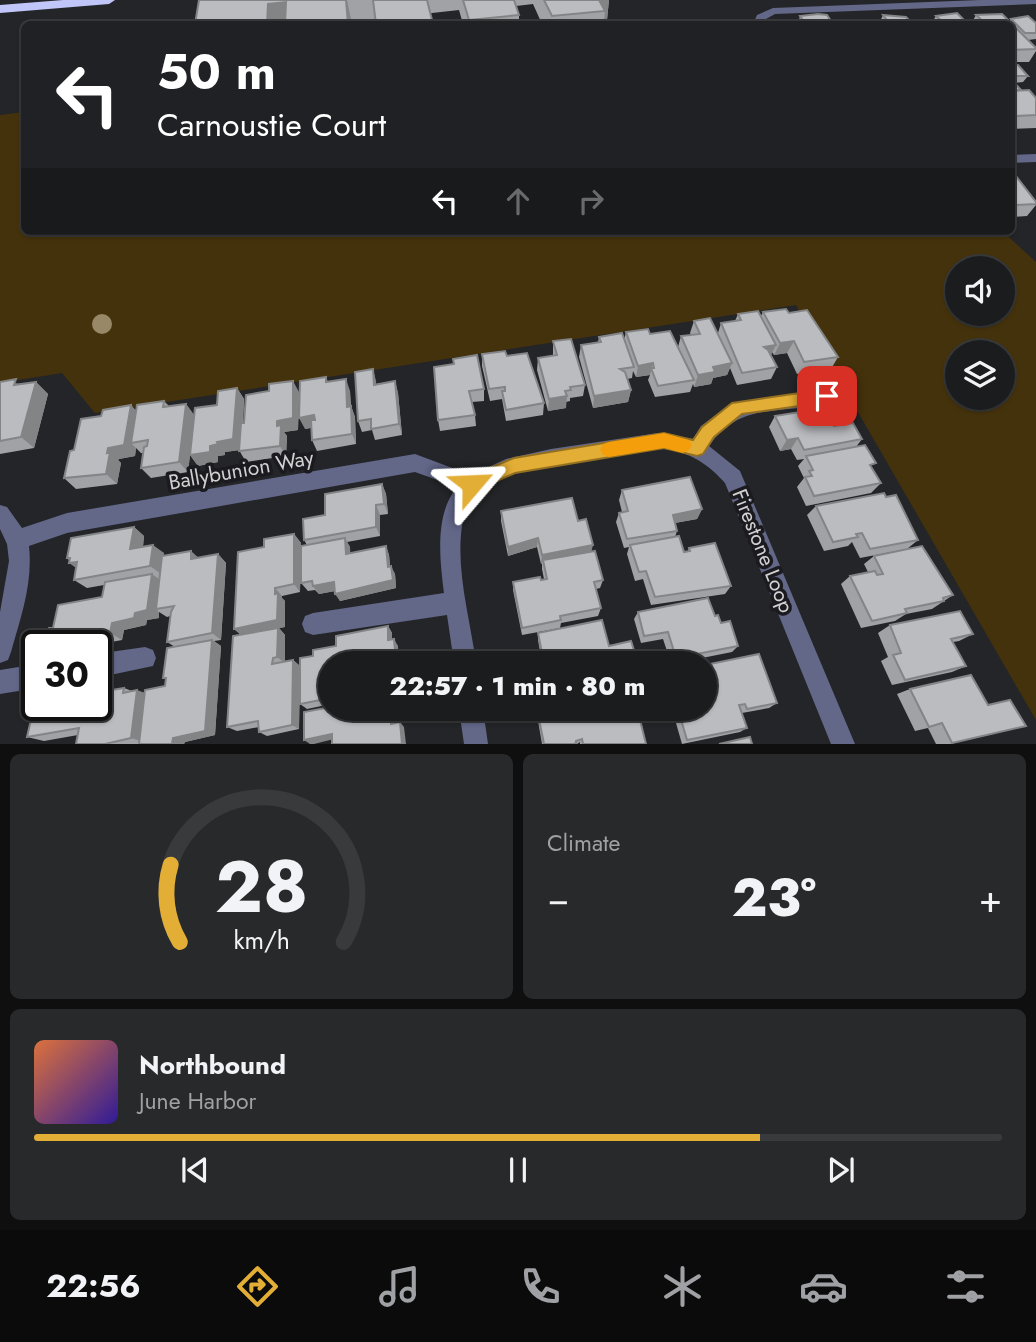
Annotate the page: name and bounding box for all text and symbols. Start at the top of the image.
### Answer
text: 50 m [157,37,276,107]
icon: left [42,49,133,140]
text: Carnoustie Court [157,102,386,148]
icon: left [426,182,464,220]
icon: ahead [499,182,537,220]
icon: right [572,182,610,220]
map controls [945,256,1015,410]
button: sound [945,256,1015,326]
button: layers [945,340,1015,410]
pin [797,366,857,426]
icon: arrive [808,377,846,415]
street label: Ballybunion Way [166,442,317,498]
position arrow [435,447,509,521]
street label: Firestone Loop [725,485,801,617]
speed limit sign: 30 [21,630,112,721]
text: 22:57 · 1 min · 80 m [390,667,645,705]
text: Climate [547,826,620,860]
text: 28 [215,835,308,940]
text: 23° [732,860,816,936]
text: − [547,871,569,926]
text: + [979,871,1002,926]
text: km/h [233,922,290,958]
text: Northbound [139,1046,286,1084]
text: June Harbor [139,1084,256,1118]
icon: previous [176,1151,214,1189]
icon: pause [499,1151,537,1189]
icon: next [822,1151,860,1189]
icon: directions [233,1262,282,1311]
icon: music [375,1262,424,1311]
icon: phone [516,1262,565,1311]
icon: climate [658,1262,707,1311]
icon: car [799,1262,848,1311]
icon: filters [941,1262,990,1311]
text: 22:56 [46,1263,141,1309]

